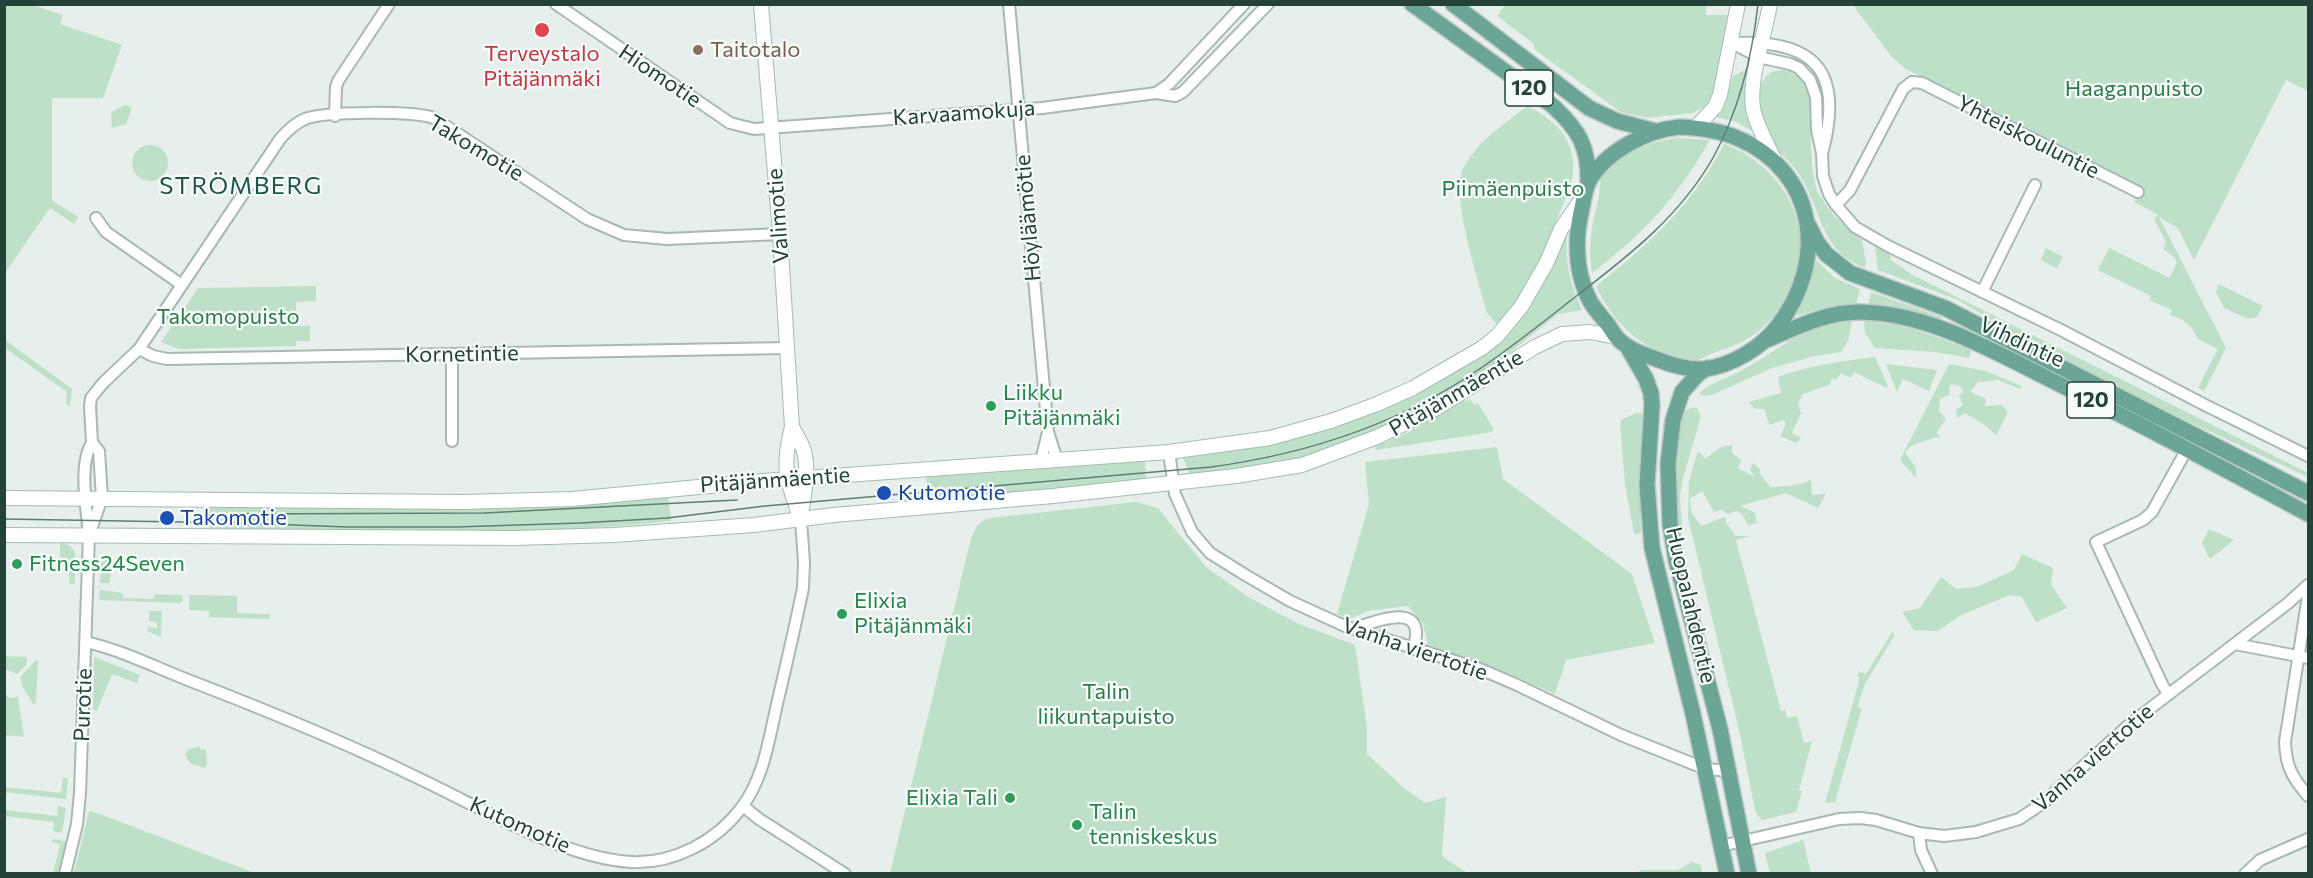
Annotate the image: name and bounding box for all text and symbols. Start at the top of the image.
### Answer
marker: Terveystalo Pitäjänmäki [533,21,551,39]
place label: Taitotalo [710,37,800,63]
street label: Hiomotie [614,39,706,113]
place label: Terveystalo Pitäjänmäki [483,41,601,92]
marker: Taitotalo [691,43,705,57]
road number: 120 [1505,70,1553,106]
park label: Haaganpuisto [2065,76,2203,102]
street label: Yhteiskouluntie [1952,90,2104,184]
street label: Karvaamokuja [892,95,1036,131]
street label: Takomotie [423,109,529,187]
street label: Höyläämötie [1009,153,1047,283]
street label: Valimotie [762,168,794,264]
district label: STRÖMBERG [159,172,323,200]
park label: Piimäenpuisto [1442,176,1584,202]
park label: Takomopuisto [156,304,300,330]
street label: Vihdintie [1975,311,2069,373]
street label: Kornetintie [405,340,519,368]
street label: Pitäjänmäentie [1384,344,1528,442]
place label: Liikku Pitäjänmäki [1003,380,1121,432]
road number: 120 [2067,382,2115,418]
marker: Liikku Pitäjänmäki [984,399,998,413]
street label: Pitäjänmäentie [699,462,851,498]
place label: Kutomotie [898,480,1005,506]
marker: Kutomotie [875,484,893,502]
place label: Takomotie [180,505,287,531]
marker: Takomotie [158,509,176,527]
street label: Huopalahdentie [1660,524,1722,686]
place label: Fitness24Seven [29,551,185,577]
marker: Fitness24Seven [10,557,24,571]
place label: Elixia Pitäjänmäki [854,588,972,640]
marker: Elixia Pitäjänmäki [835,607,849,621]
street label: Vanha viertotie [1339,612,1491,686]
street label: Purotie [69,668,97,742]
park label: Talin liikuntapuisto [1037,679,1175,730]
street label: Vanha viertotie [2027,698,2159,818]
place label: Elixia Tali [906,785,998,811]
street label: Kutomotie [466,791,574,859]
marker: Elixia Tali [1003,791,1017,805]
place label: Talin tenniskeskus [1089,799,1218,850]
marker: Talin tenniskeskus [1070,818,1084,832]

